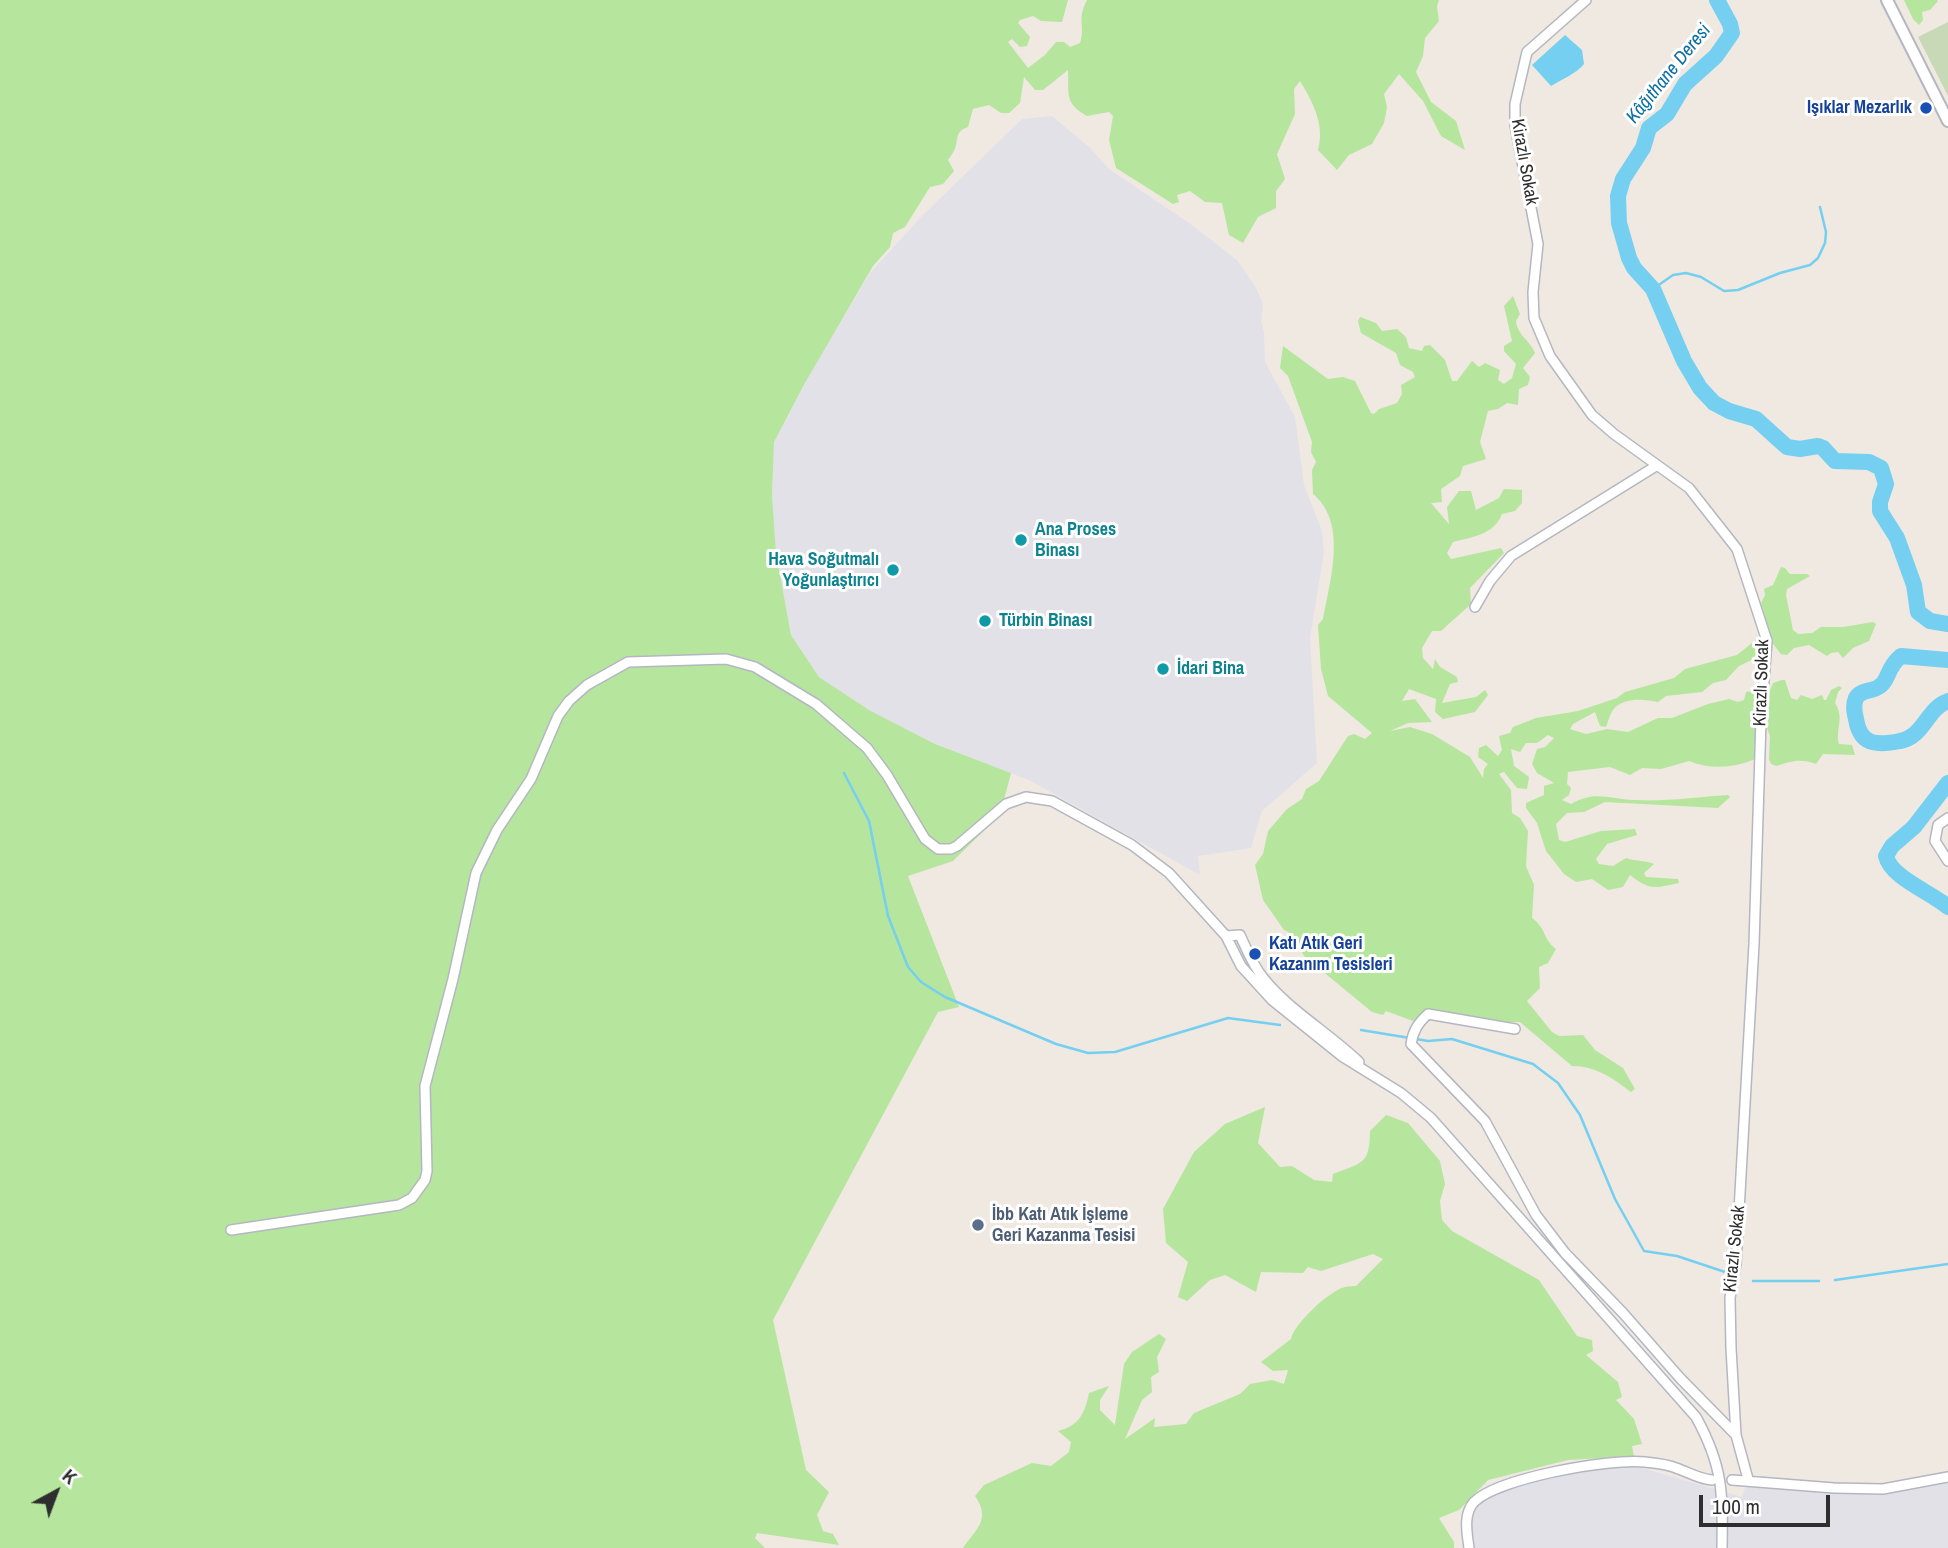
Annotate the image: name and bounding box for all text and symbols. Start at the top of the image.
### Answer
water label: Kâğıthane Deresi [1622,20,1716,128]
place label: Işıklar Mezarlık [1807,97,1912,119]
marker: Işıklar Mezarlık [1918,100,1934,116]
street label: Kirazlı Sokak [1506,117,1542,207]
place label: Ana Proses Binası [1035,519,1116,562]
marker: Ana Proses Binası [1013,532,1029,548]
place label: Hava Soğutmalı Yoğunlaştırıcı [768,549,879,592]
marker: Hava Soğutmalı Yoğunlaştırıcı [885,562,901,578]
place label: Türbin Binası [999,610,1092,632]
marker: Türbin Binası [977,613,993,629]
street label: Kirazlı Sokak [1750,639,1774,727]
place label: İdari Bina [1177,658,1244,680]
marker: İdari Bina [1155,661,1171,677]
place label: Katı Atık Geri Kazanım Tesisleri [1269,933,1393,976]
marker: Katı Atık Geri Kazanım Tesisleri [1247,946,1263,962]
place label: İbb Katı Atık İşleme Geri Kazanma Tesisi [992,1204,1135,1246]
street label: Kirazlı Sokak [1720,1205,1750,1293]
marker: İbb Katı Atık İşleme Geri Kazanma Tesisi [970,1217,986,1233]
north arrow [21,1457,91,1527]
text: K [57,1463,83,1490]
scale bar [1703,1482,1834,1526]
text: 100 m [1712,1492,1760,1521]

